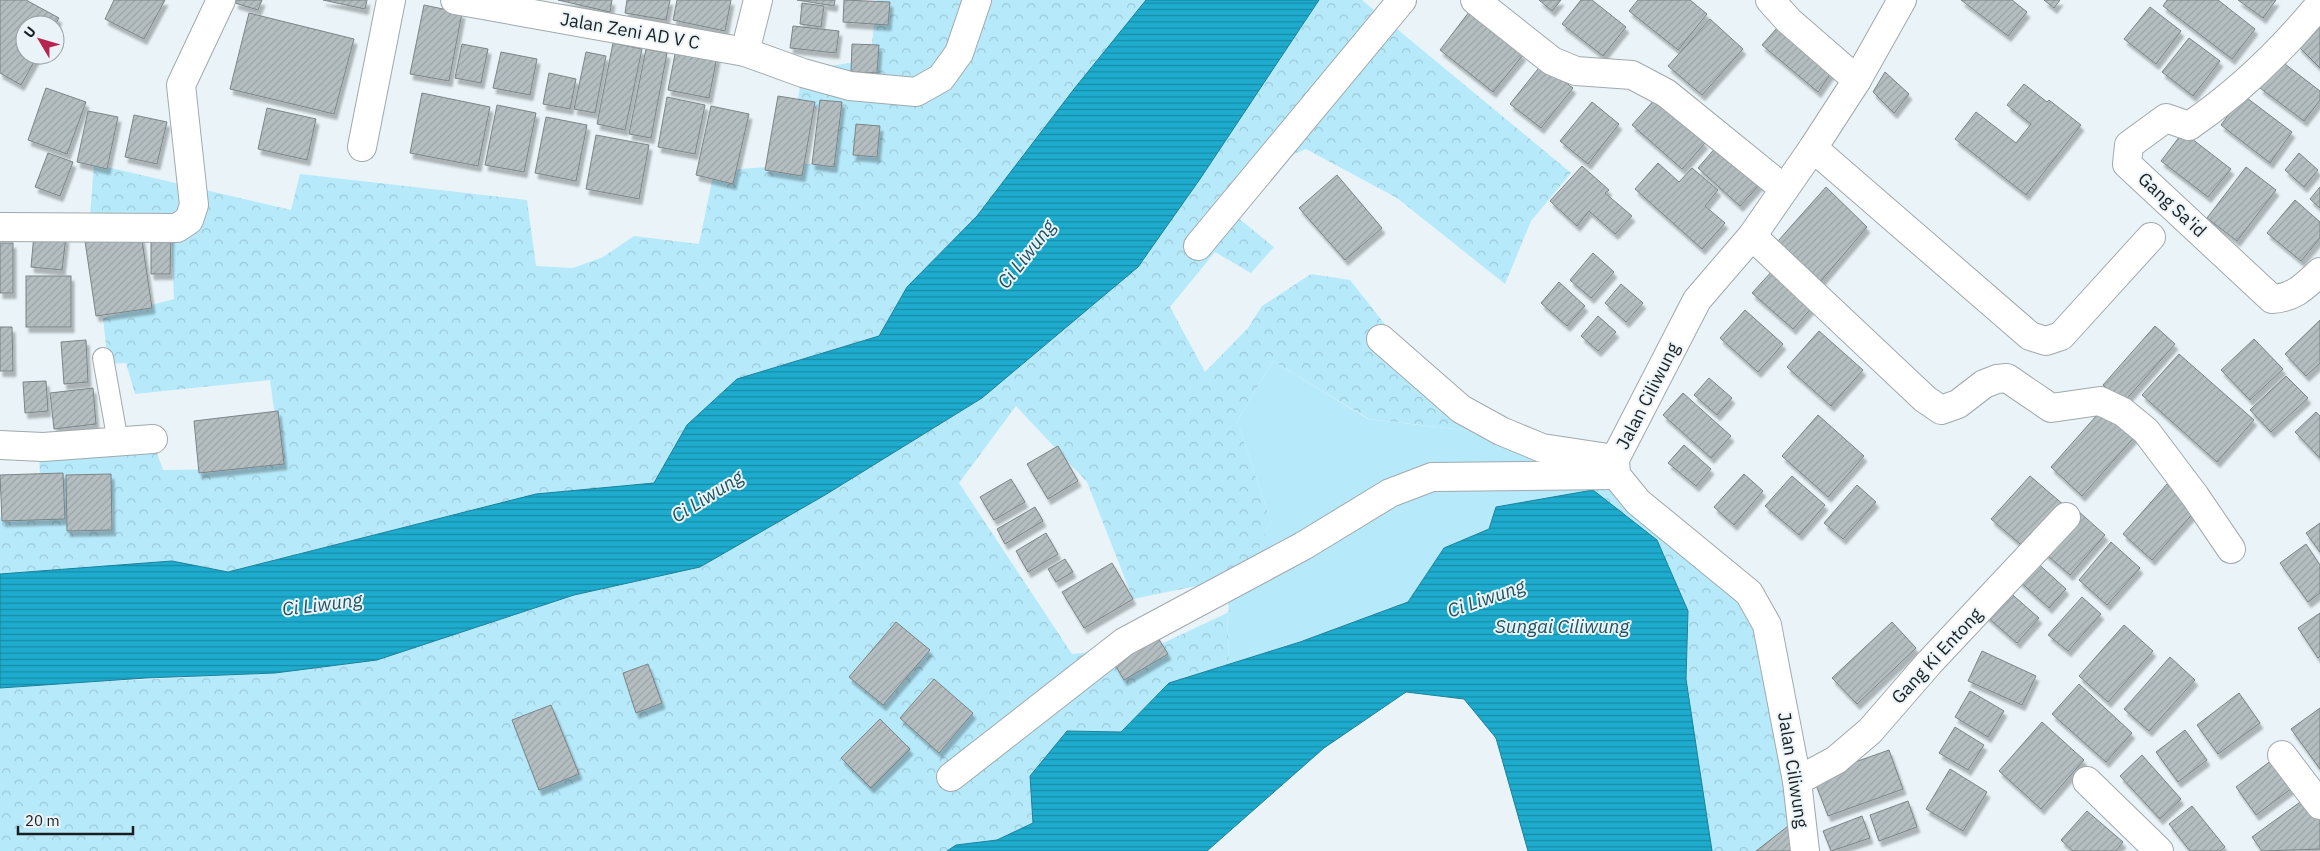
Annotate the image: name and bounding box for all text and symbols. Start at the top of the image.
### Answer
street label: Jalan Zeni AD V C [559,7,702,54]
north arrow [15,15,65,65]
text: U [20,23,40,41]
street label: Gang Sa'id [2133,167,2211,242]
water label: Ci Liwung [992,214,1061,293]
street label: Jalan Ciliwung [1611,338,1684,453]
water label: Ci Liwung [667,464,749,527]
water label: Ci Liwung [1444,573,1529,622]
water label: Ci Liwung [281,587,365,621]
street label: Gang Ki Entong [1886,602,1987,708]
water label: Sungai Ciliwung [1495,614,1630,638]
street label: Jalan Ciliwung [1773,711,1814,830]
scale bar [18,804,132,836]
text: 20 m [25,811,60,830]

